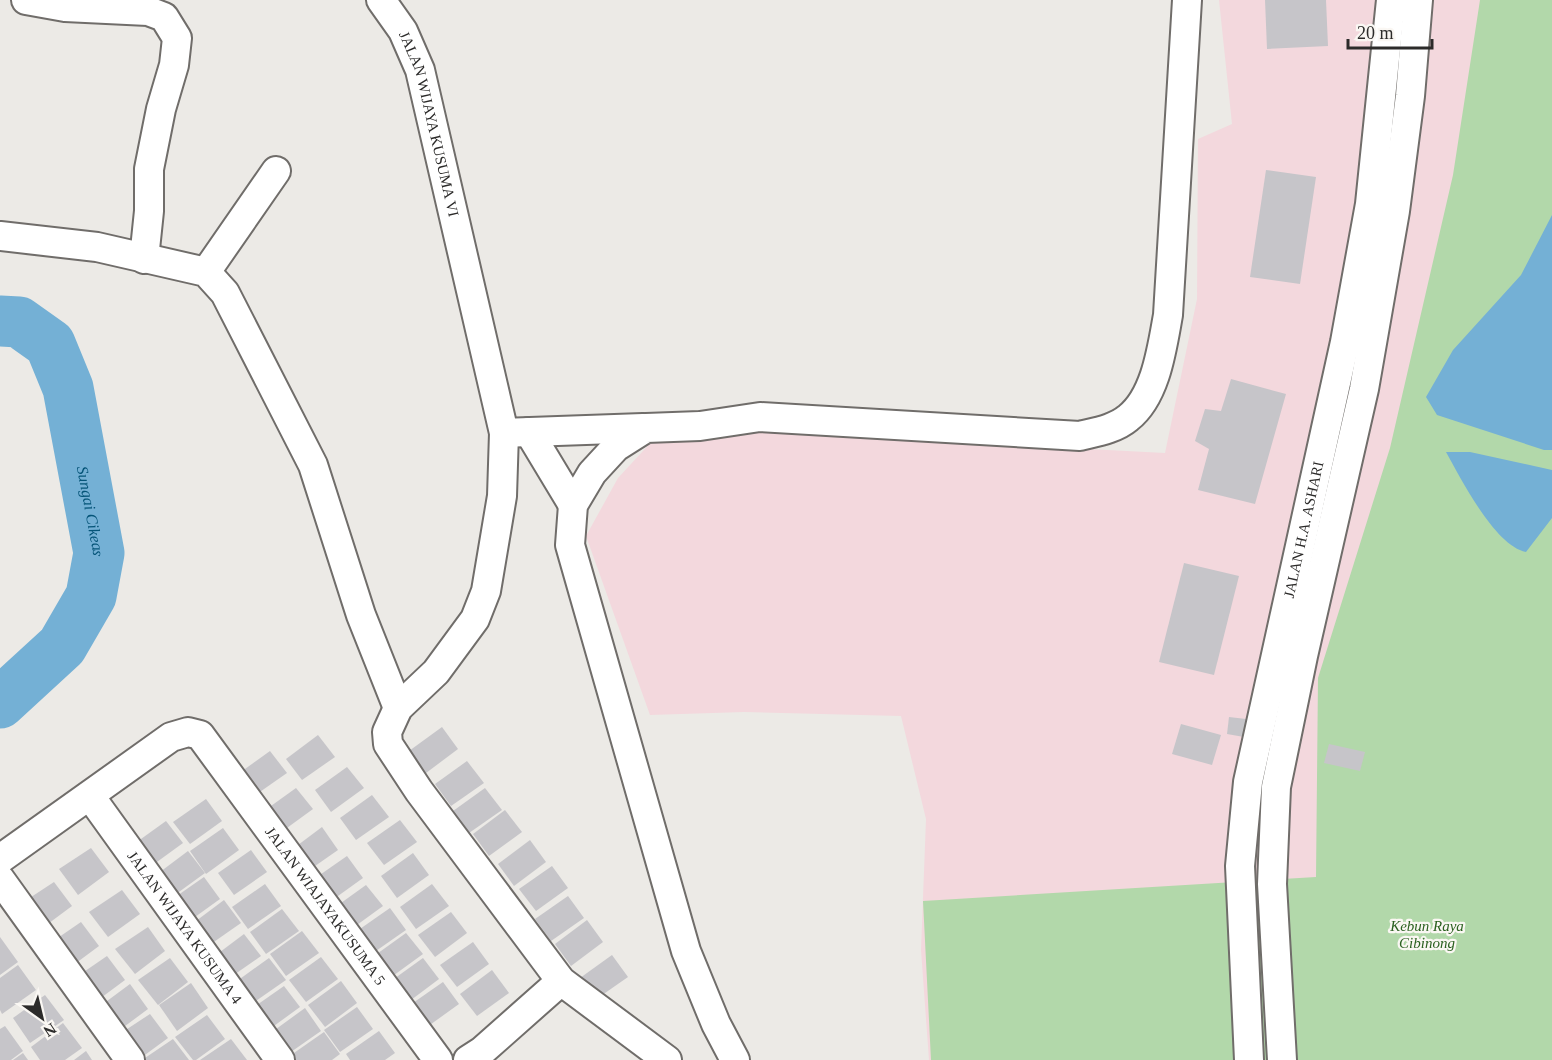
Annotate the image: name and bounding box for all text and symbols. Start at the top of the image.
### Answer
scale bar [1348,12,1432,50]
text: 20 m [1357,23,1394,43]
street label: JALAN WIJAYA KUSUMA VI [396,29,462,218]
street label: JALAN H.A. ASHARI [1281,460,1326,599]
water label: Sungai Cikeas [74,464,108,558]
street label: JALAN WIAJAYAKUSUMA 5 [262,824,388,988]
street label: JALAN WIJAYA KUSUMA 4 [124,848,245,1007]
park label: Kebun Raya Cibinong [1389,918,1464,951]
north arrow [12,988,72,1048]
text: N [40,1020,60,1041]

